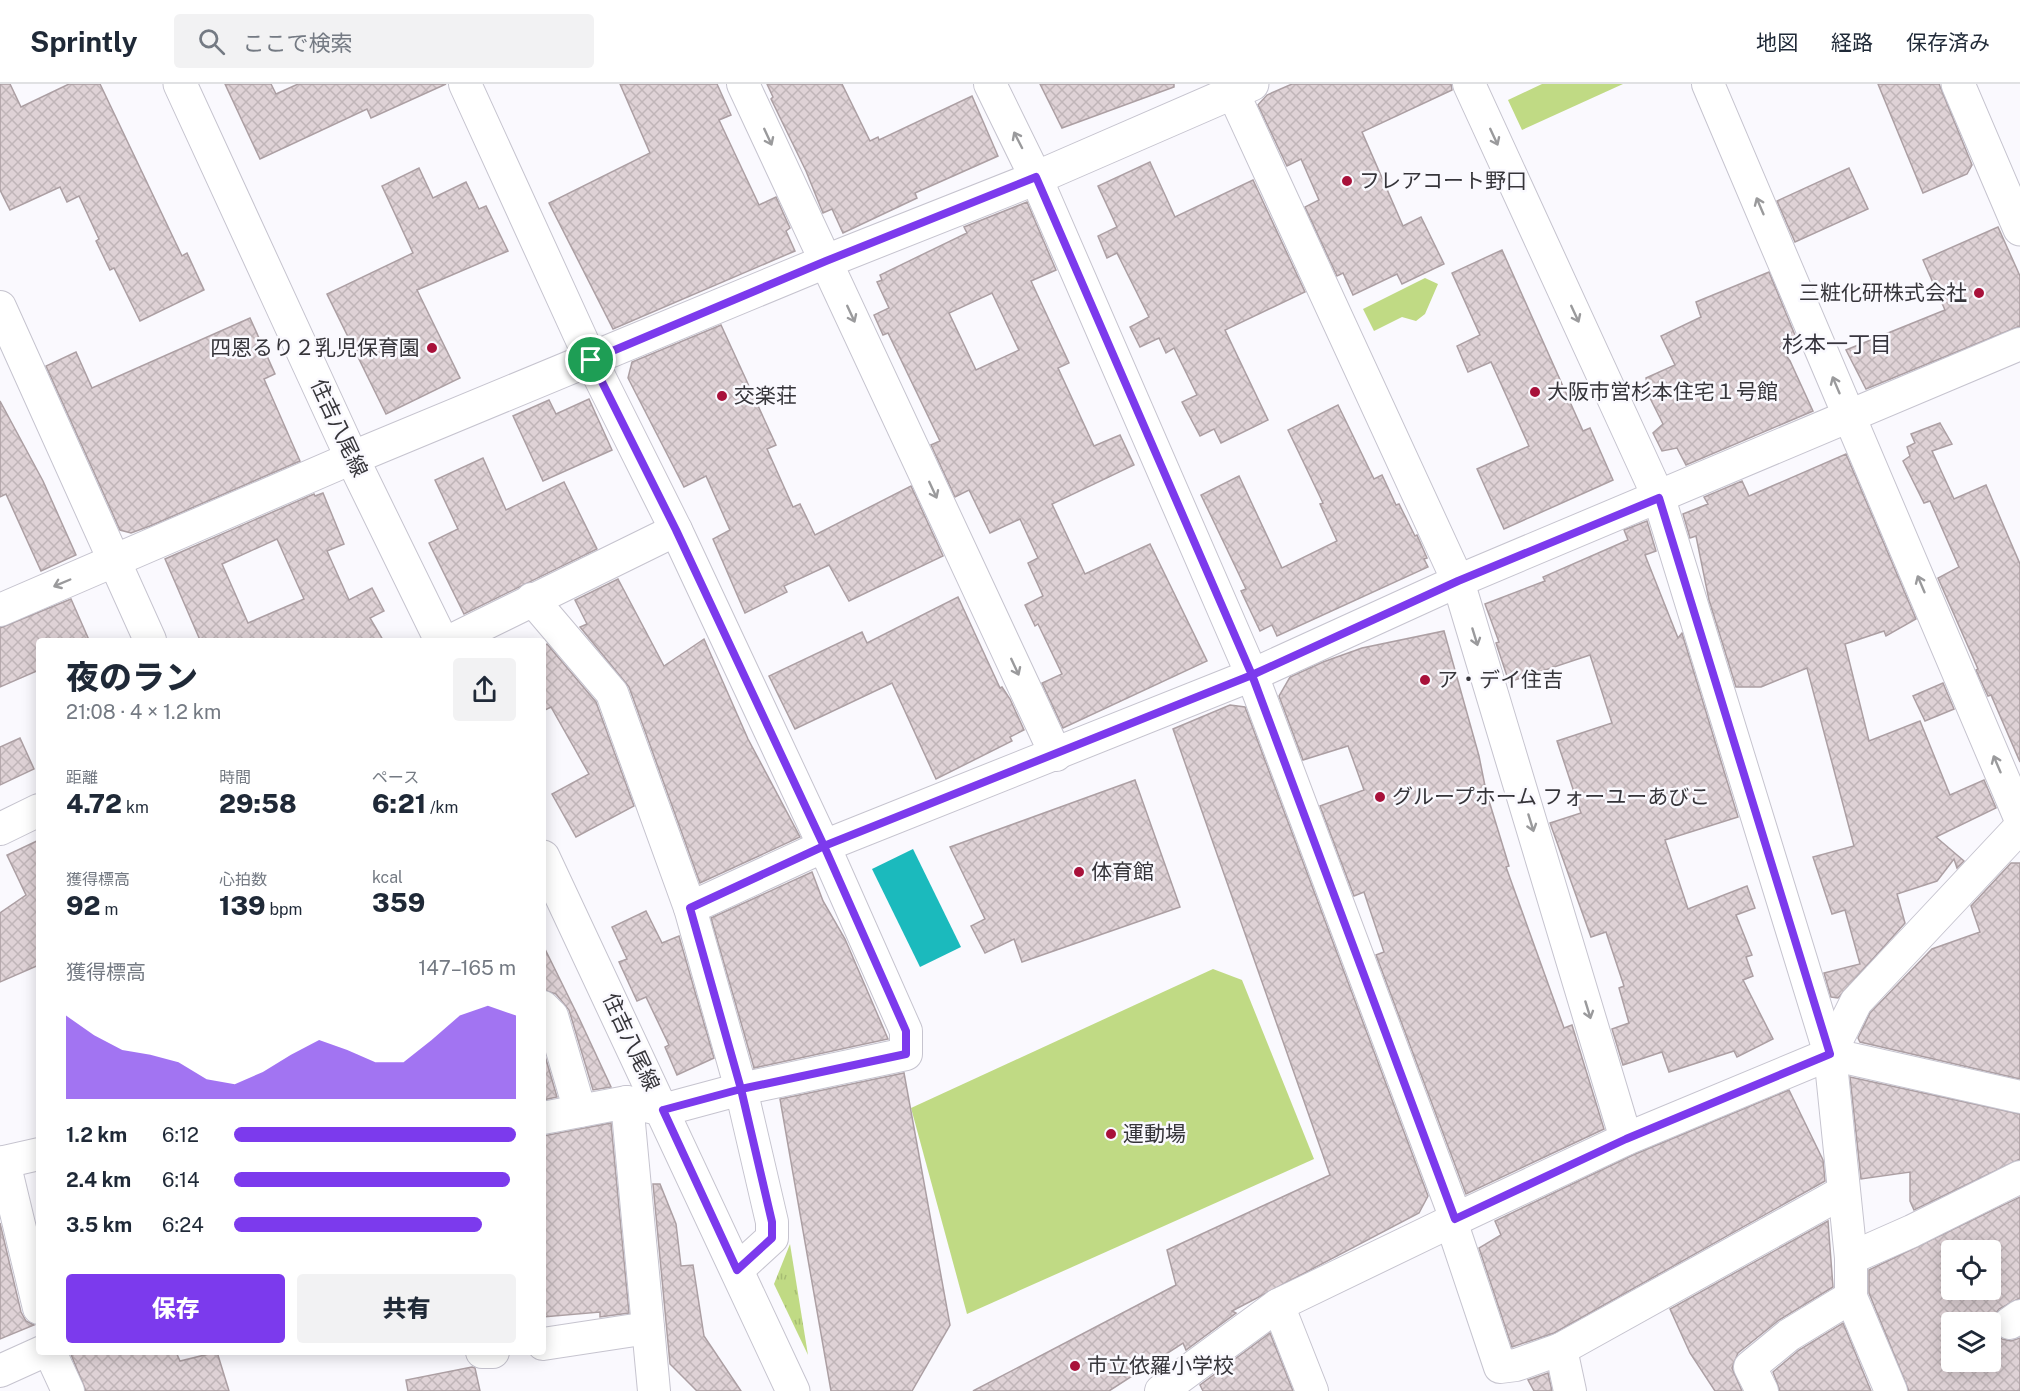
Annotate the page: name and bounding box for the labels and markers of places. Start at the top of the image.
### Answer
place label: フレアコート野口 [1359,168,1527,193]
marker: フレアコート野口 [1340,174,1354,188]
place label: 三粧化研株式会社 [1799,280,1967,305]
marker: 三粧化研株式会社 [1972,286,1986,300]
pin [565,334,616,385]
place label: 四恩るり２乳児保育園 [210,335,420,360]
marker: 四恩るり２乳児保育園 [425,341,439,355]
place label: 大阪市営杉本住宅１号館 [1547,379,1778,404]
place label: 交楽荘 [734,383,797,408]
marker: 大阪市営杉本住宅１号館 [1528,385,1542,399]
marker: 交楽荘 [715,389,729,403]
place label: ア・デイ住吉 [1437,667,1563,692]
marker: ア・デイ住吉 [1418,673,1432,687]
place label: グループホーム フォーユーあびこ [1392,784,1710,809]
marker: グループホーム フォーユーあびこ [1373,790,1387,804]
place label: 体育館 [1091,859,1154,884]
marker: 体育館 [1072,865,1086,879]
place label: 運動場 [1123,1121,1186,1146]
marker: 運動場 [1104,1127,1118,1141]
place label: 市立依羅小学校 [1087,1353,1234,1378]
marker: 市立依羅小学校 [1068,1359,1082,1373]

